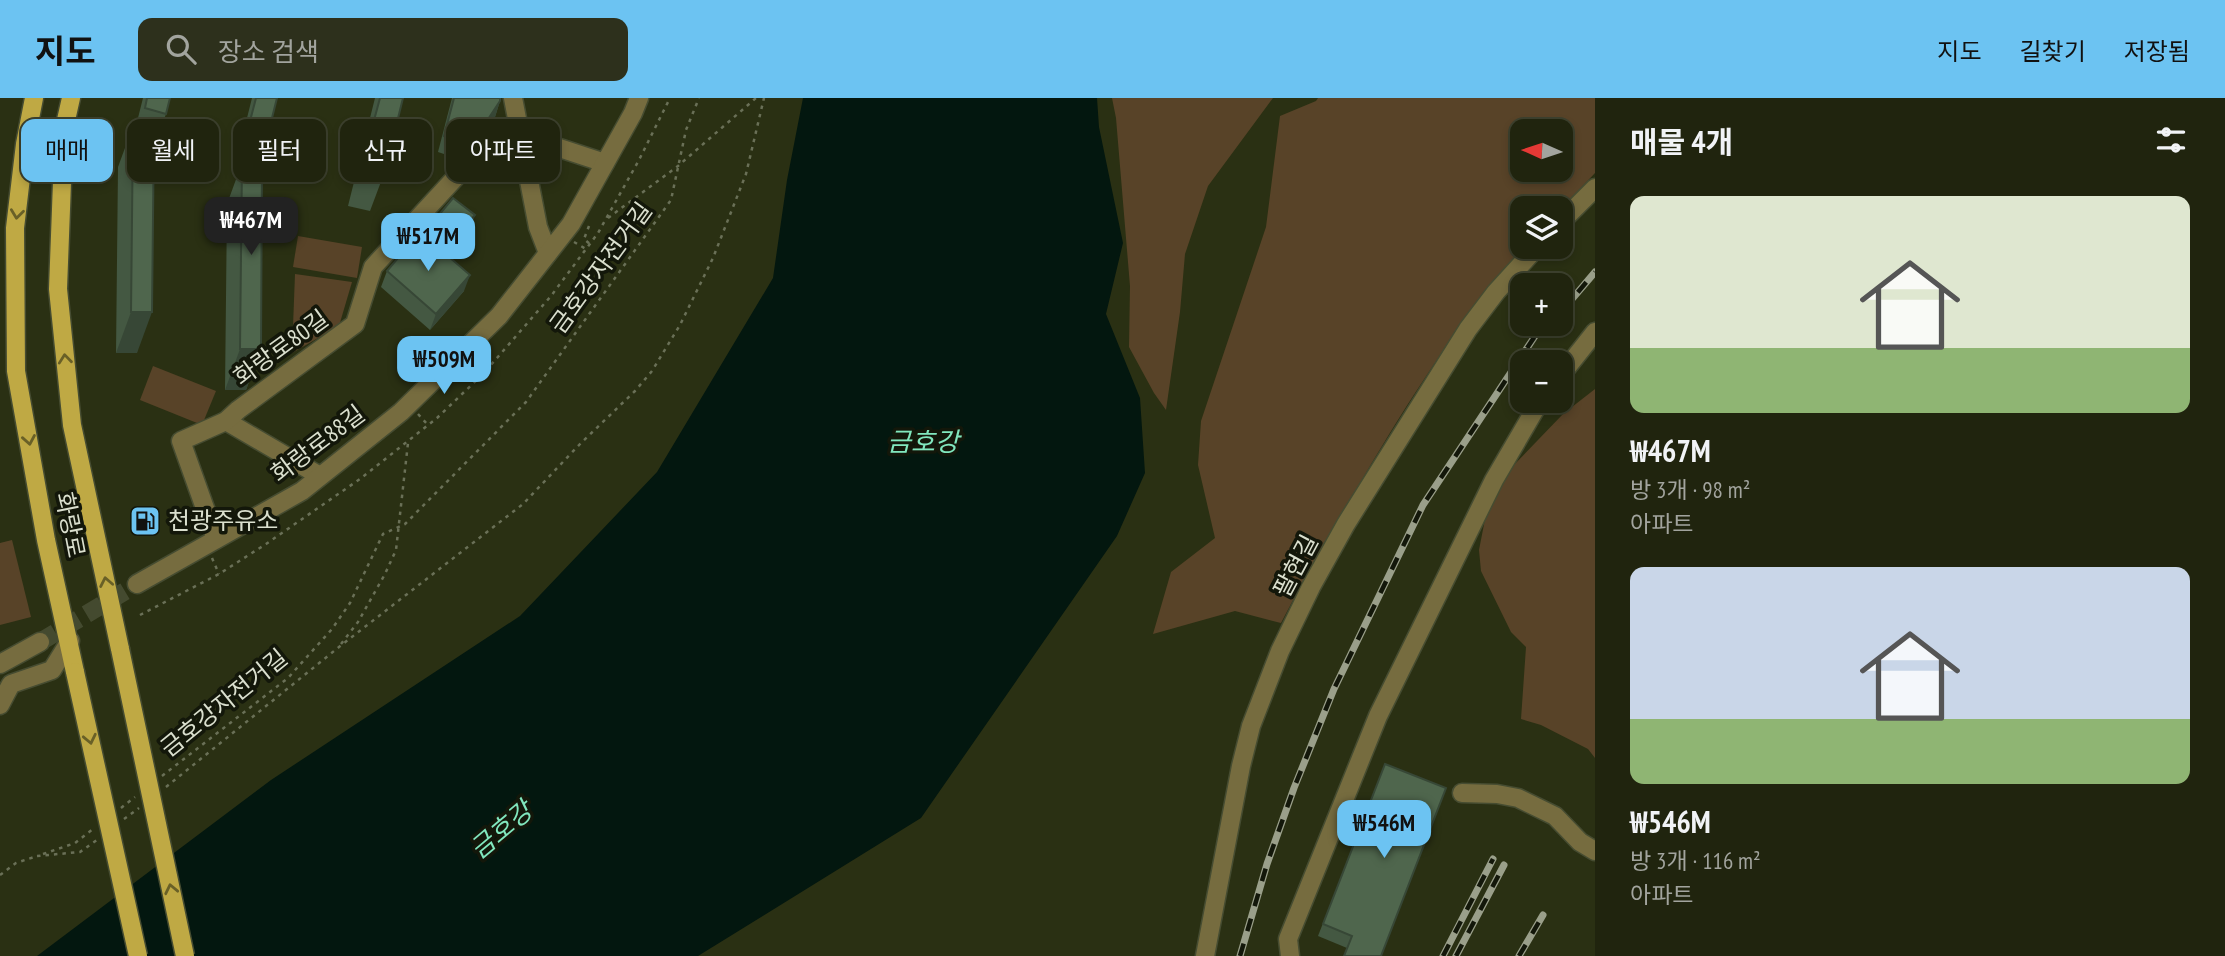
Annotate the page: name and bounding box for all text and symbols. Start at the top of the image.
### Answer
search box [138,18,628,81]
text: 지도 [35,29,96,72]
icon: search [162,30,200,68]
text: 장소 검색 [218,35,319,68]
text: 지도 [1937,36,1982,67]
text: 길찾기 [2020,36,2086,67]
text: 저장됨 [2124,36,2190,67]
chip: 매매 [21,119,113,182]
chip: 월세 [127,119,219,182]
chip: 필터 [233,119,326,182]
chip: 신규 [340,119,432,182]
chip: 아파트 [446,119,560,182]
north arrow [1510,119,1573,182]
map controls [1510,119,1573,413]
icon: filters [2152,121,2190,159]
text: 매물 4개 [1630,122,1733,161]
street label: 금호강자전거길 [543,196,659,339]
button: layers [1510,196,1573,259]
pin: ₩467M [202,198,300,257]
text: ₩467M [220,205,282,234]
one-way arrow [9,208,24,220]
pin: ₩517M [379,214,477,273]
text: ₩517M [397,221,459,250]
icon: home [1847,242,1973,368]
button: + [1510,273,1573,336]
street label: 화랑로80길 [227,303,334,392]
pin: ₩509M [395,336,493,396]
text: ₩509M [413,344,475,373]
button: − [1510,350,1573,413]
one-way arrow [58,353,73,364]
street label: 화랑로88길 [264,398,371,489]
water label: 금호강 [887,425,962,458]
text: ₩467M [1630,431,1711,470]
one-way arrow [20,434,35,446]
text: 방 3개 · 98 m² [1630,475,1750,504]
street label: 화랑로 [49,489,92,560]
fuel station icon: 천광주유소 [128,504,162,538]
place label: 천광주유소 [168,505,278,536]
text: 아파트 [1630,509,1693,538]
street label: 팔현길 [1266,529,1325,602]
one-way arrow [100,576,115,588]
icon: home [1847,613,1973,739]
street label: 금호강자전거길 [154,642,293,763]
one-way arrow [82,733,96,745]
water label: 금호강 [463,792,541,865]
pin: ₩546M [1335,800,1433,860]
text: ₩546M [1630,802,1711,841]
text: ₩546M [1353,808,1415,837]
text: 방 3개 · 116 m² [1630,846,1761,875]
text: 아파트 [1630,880,1693,909]
one-way arrow [164,883,179,895]

